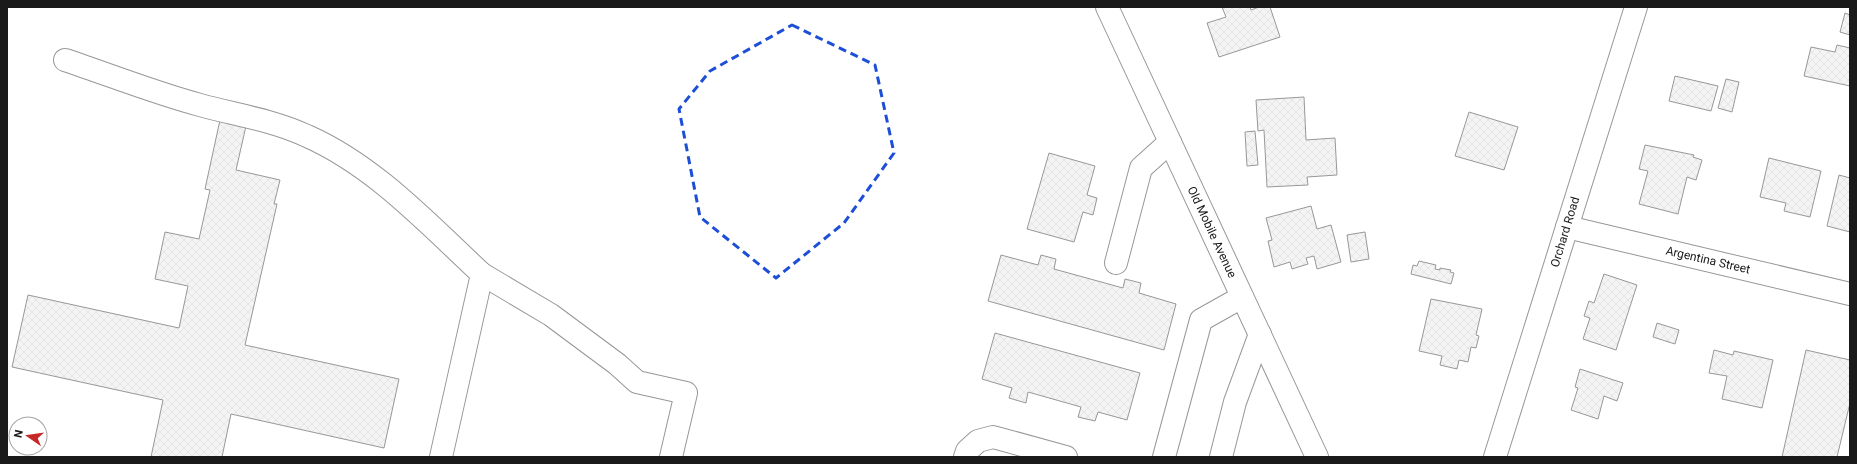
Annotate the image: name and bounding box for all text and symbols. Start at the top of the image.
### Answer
street label: Old Mobile Avenue [1185,184,1239,280]
street label: Orchard Road [1548,195,1582,269]
street label: Argentina Street [1664,243,1752,277]
north arrow [8,416,48,456]
text: N [12,428,26,439]

